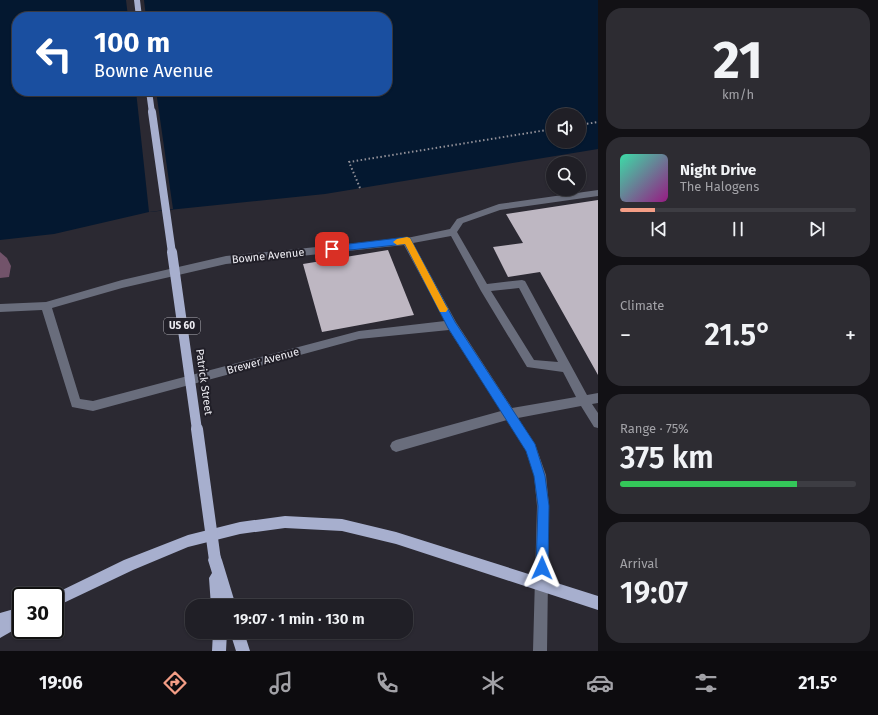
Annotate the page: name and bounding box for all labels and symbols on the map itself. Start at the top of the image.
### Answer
pin [315,232,349,266]
street label: Bowne Avenue [231,246,305,266]
road number: US 60 [164,318,200,334]
street label: Brewer Avenue [226,345,300,377]
street label: Patrick Street [193,348,215,416]
position arrow [521,547,563,589]
speed limit sign: 30 [12,587,64,639]

